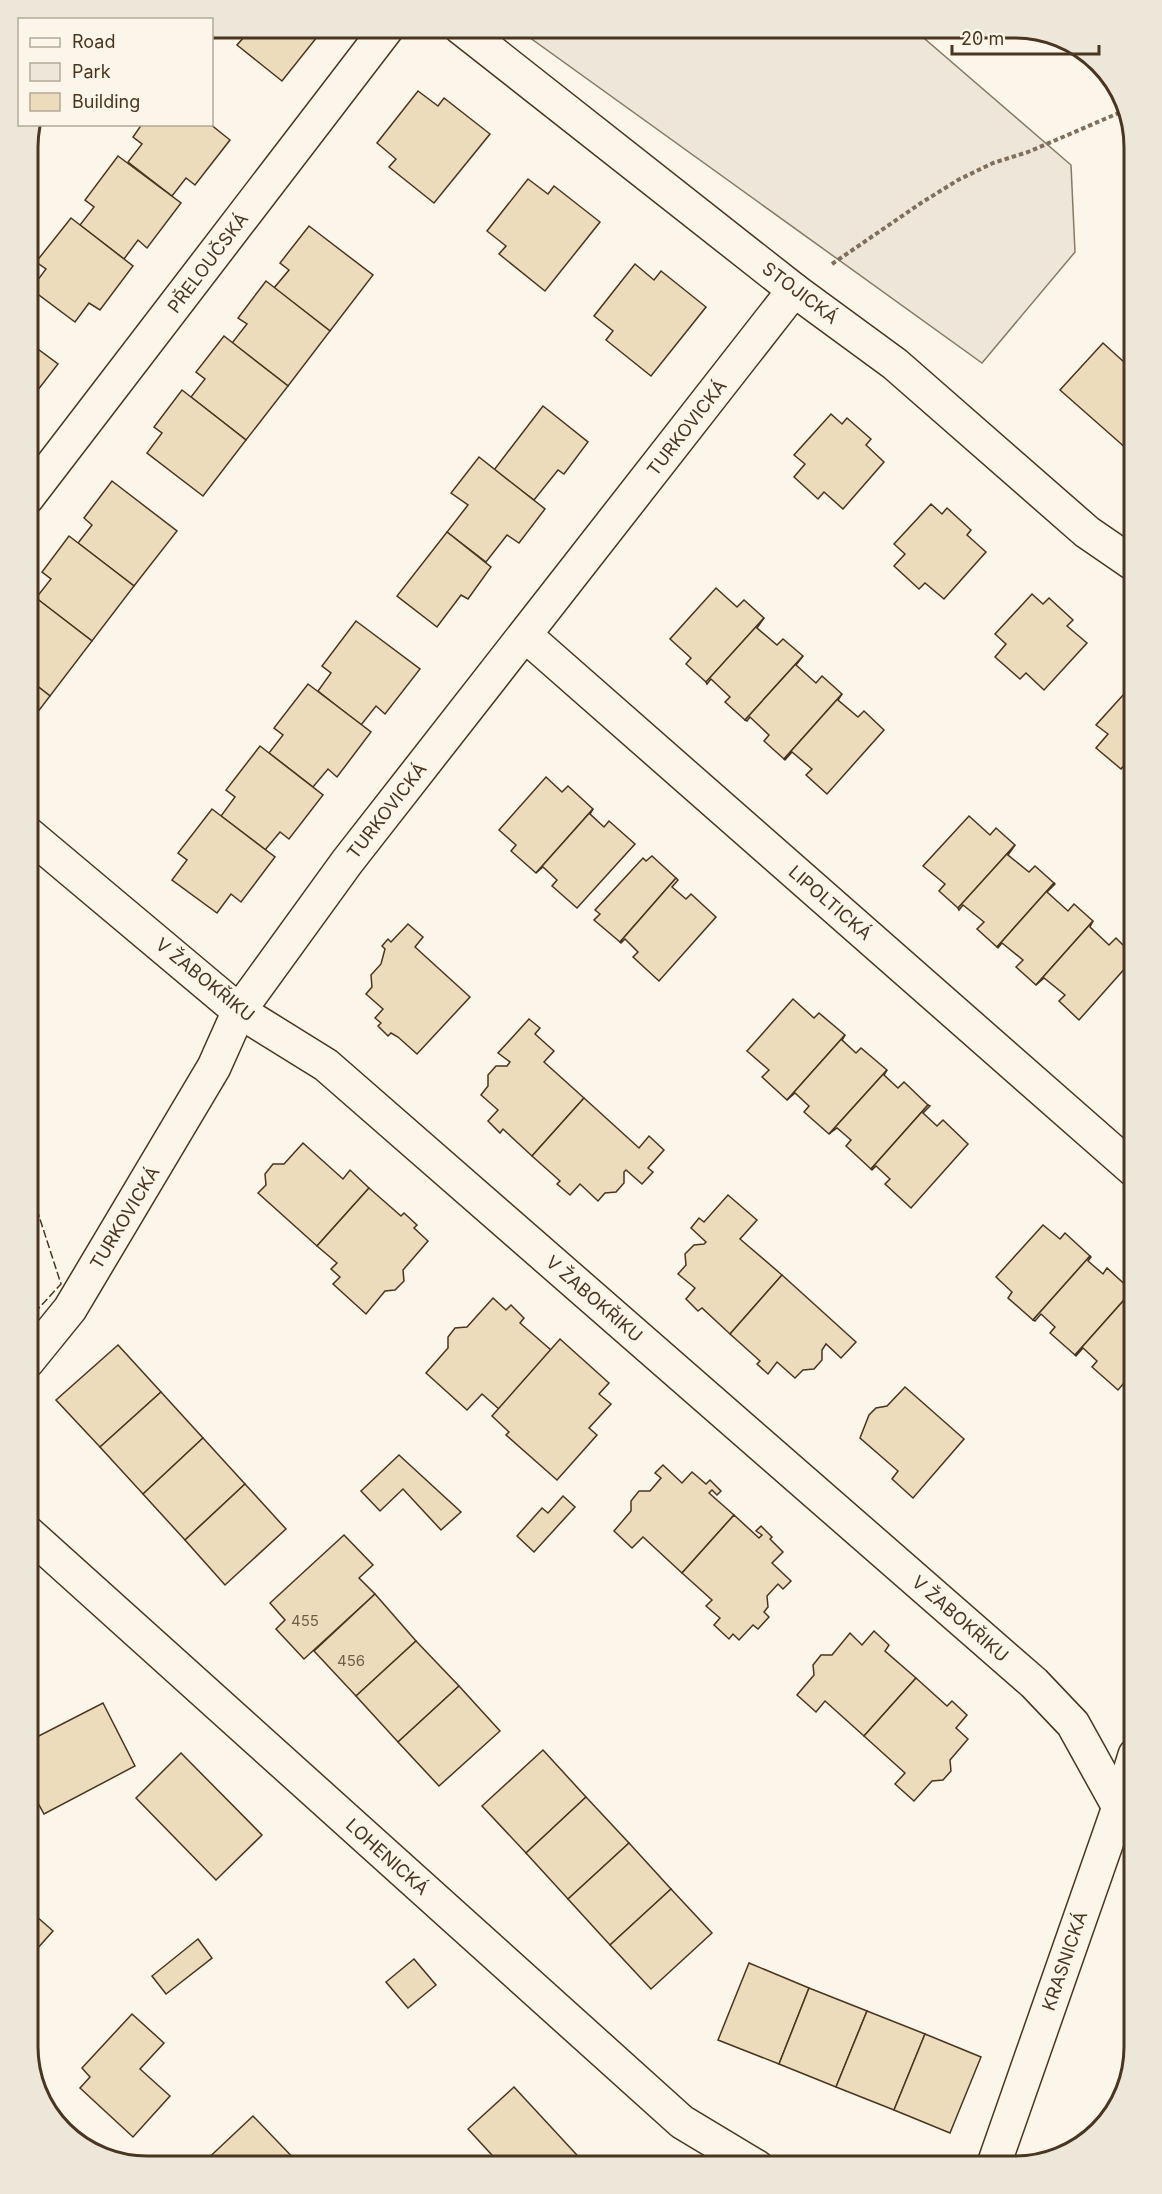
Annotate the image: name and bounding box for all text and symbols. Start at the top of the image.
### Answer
legend [18,18,213,126]
scale bar [952,18,1099,56]
text: 20 m [961,28,1004,49]
text: Road [72,31,115,52]
text: Park [72,61,111,82]
text: Building [72,91,140,112]
street label: PŘELOUČSKÁ [162,208,252,317]
street label: STOJICKÁ [758,257,843,328]
street label: TURKOVICKÁ [642,375,731,480]
street label: TURKOVICKÁ [342,758,431,863]
street label: LIPOLTICKÁ [785,860,877,944]
street label: V ŽABOKŘIKU [152,933,259,1026]
street label: TURKOVICKÁ [85,1162,163,1273]
street label: V ŽABOKŘIKU [542,1250,647,1346]
street label: V ŽABOKŘIKU [908,1570,1013,1666]
house number: 455 [291,1611,319,1630]
house number: 456 [337,1651,365,1670]
street label: LOHENICKÁ [342,1813,434,1899]
street label: KRASNICKÁ [1037,1908,1091,2013]

